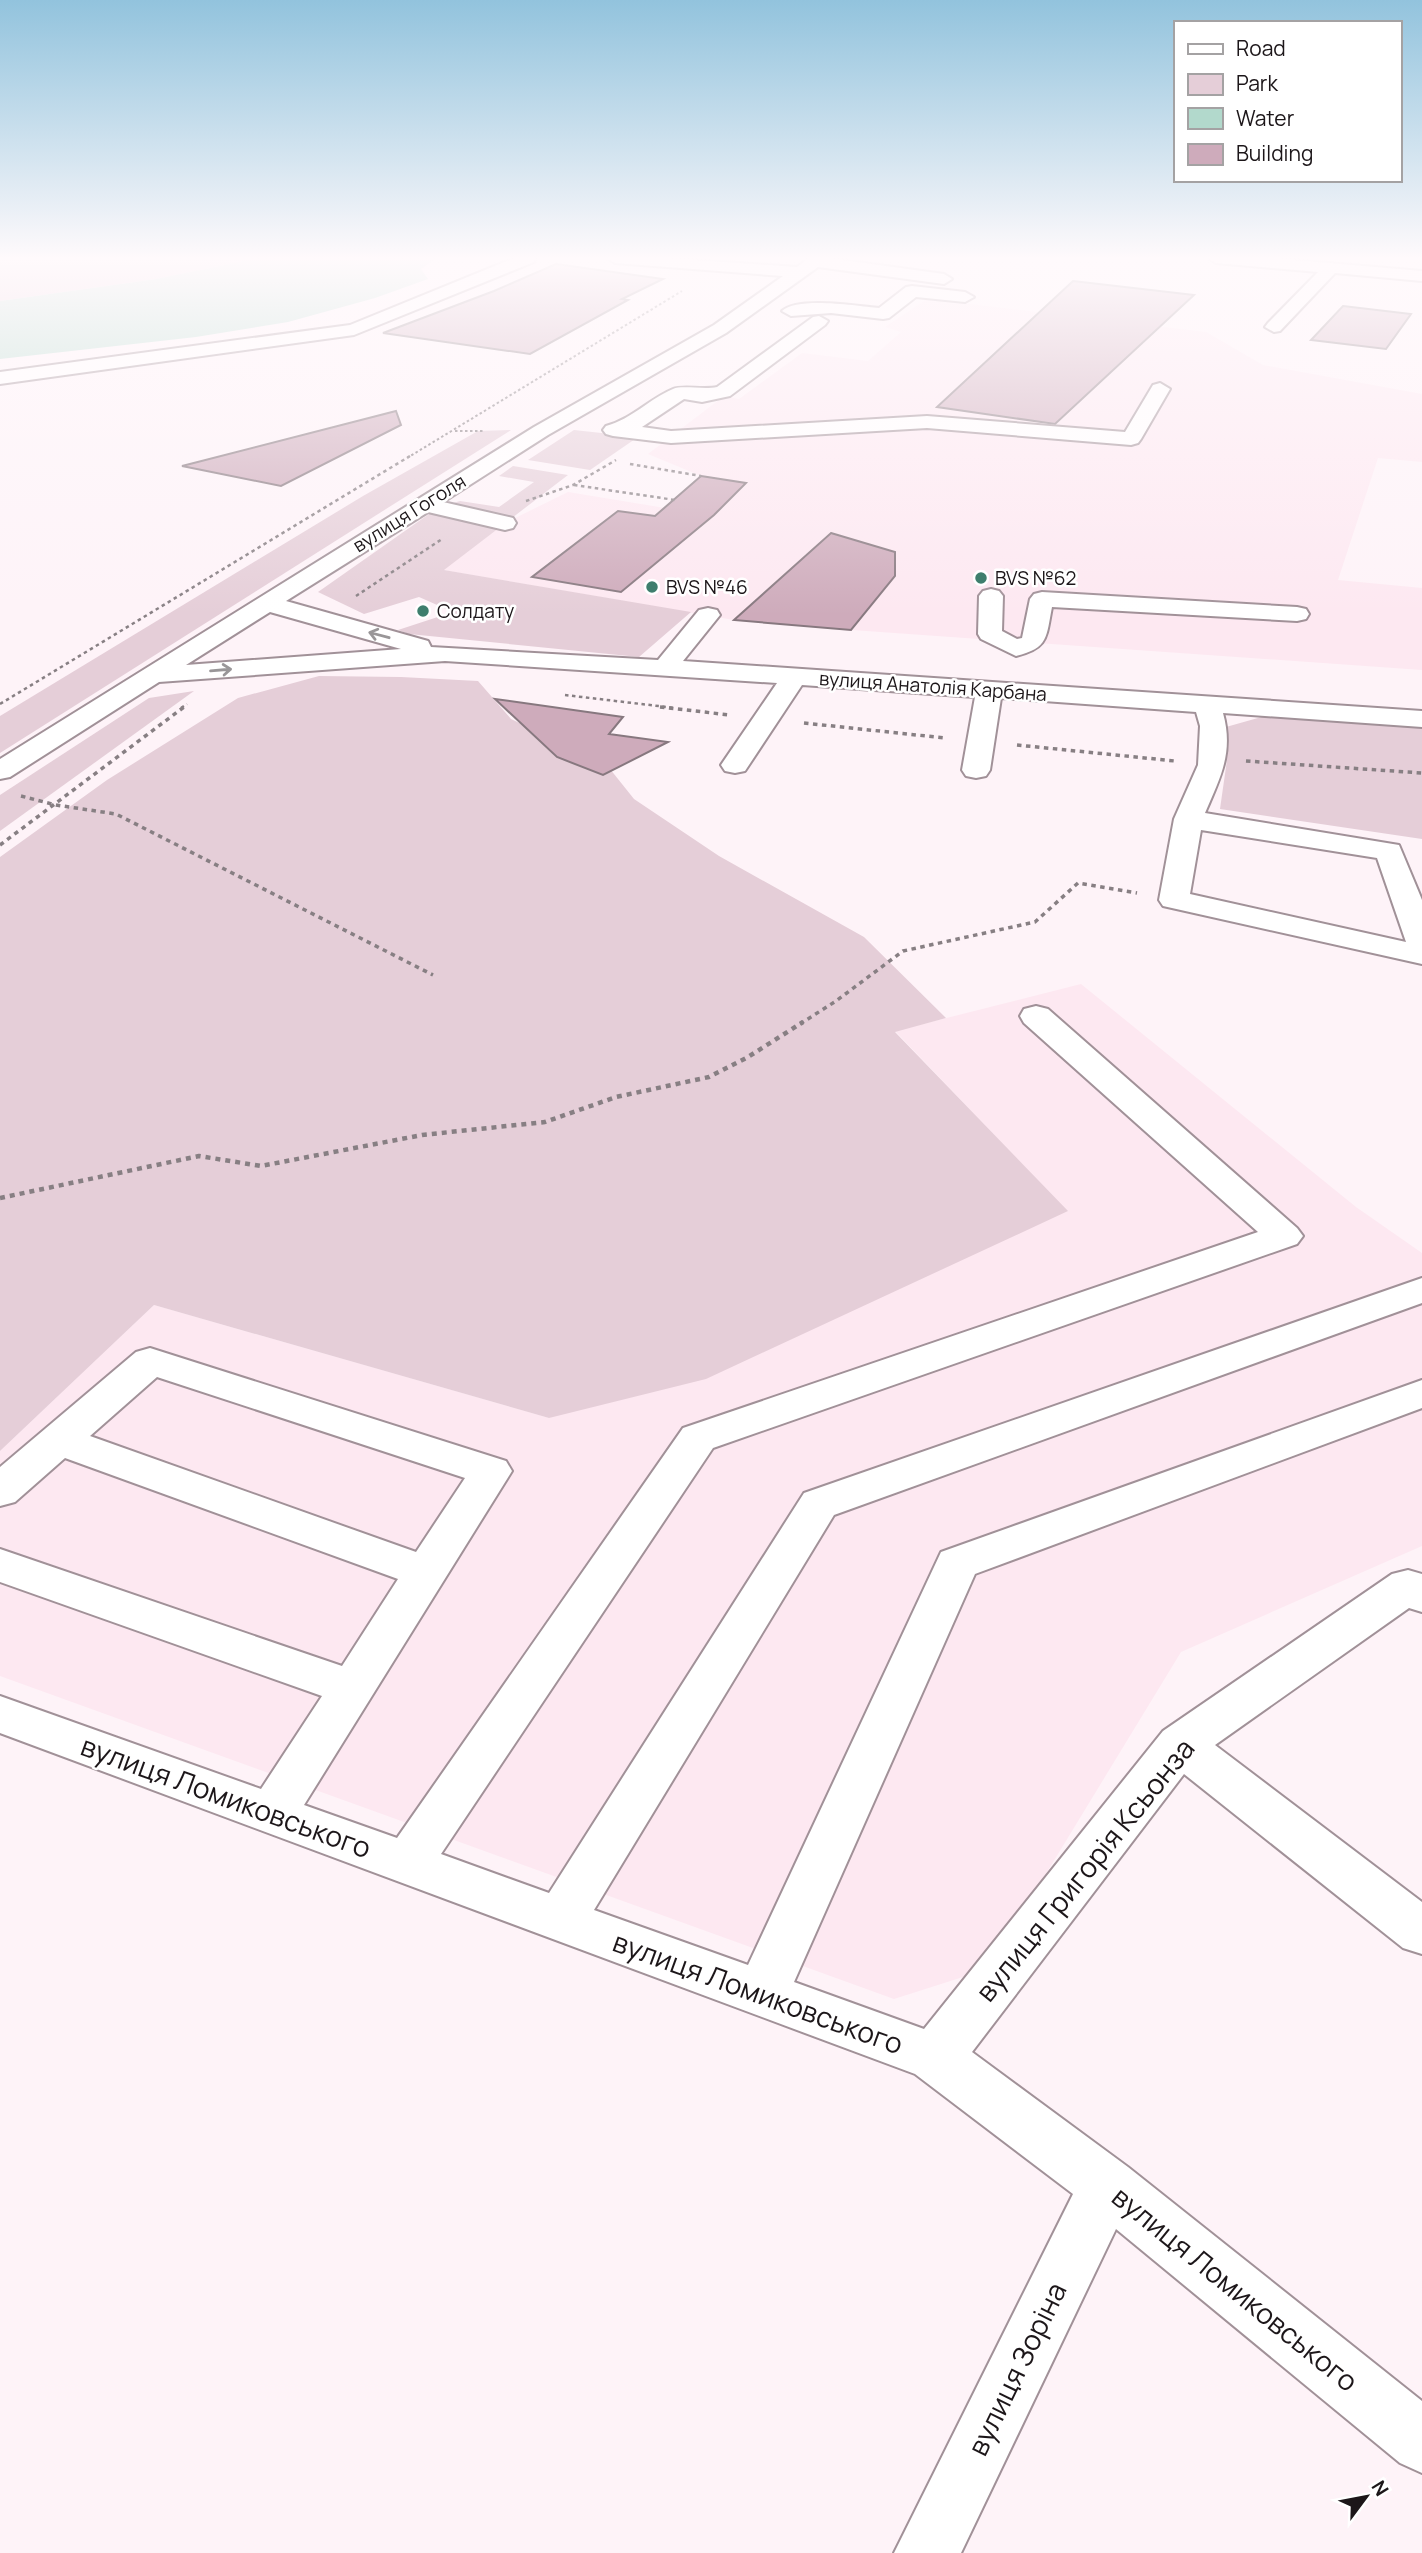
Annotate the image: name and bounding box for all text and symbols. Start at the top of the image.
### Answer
legend [1174,21,1401,182]
text: Road [1236,34,1286,62]
text: Park [1236,69,1278,97]
text: Water [1236,104,1295,132]
text: Building [1236,139,1313,167]
street label: вулиця Гоголя [348,468,470,558]
place label: BVS №62 [995,565,1076,591]
marker: BVS №62 [973,570,989,586]
place label: BVS №46 [666,574,748,600]
marker: BVS №46 [644,579,660,595]
place label: Солдату [437,598,514,624]
marker: Солдату [415,603,431,619]
one-way arrow [368,627,390,640]
one-way arrow [210,663,232,676]
street label: вулиця Анатолія Карбана [818,665,1048,707]
street label: вулиця Ломиковського [76,1726,377,1866]
street label: вулиця Григорія Ксьонза [966,1730,1202,2009]
street label: вулиця Ломиковського [608,1922,909,2062]
street label: вулиця Ломиковського [1105,2177,1367,2399]
street label: вулиця Зоріна [958,2276,1074,2461]
north arrow [1331,2462,1401,2532]
text: N [1366,2475,1395,2501]

